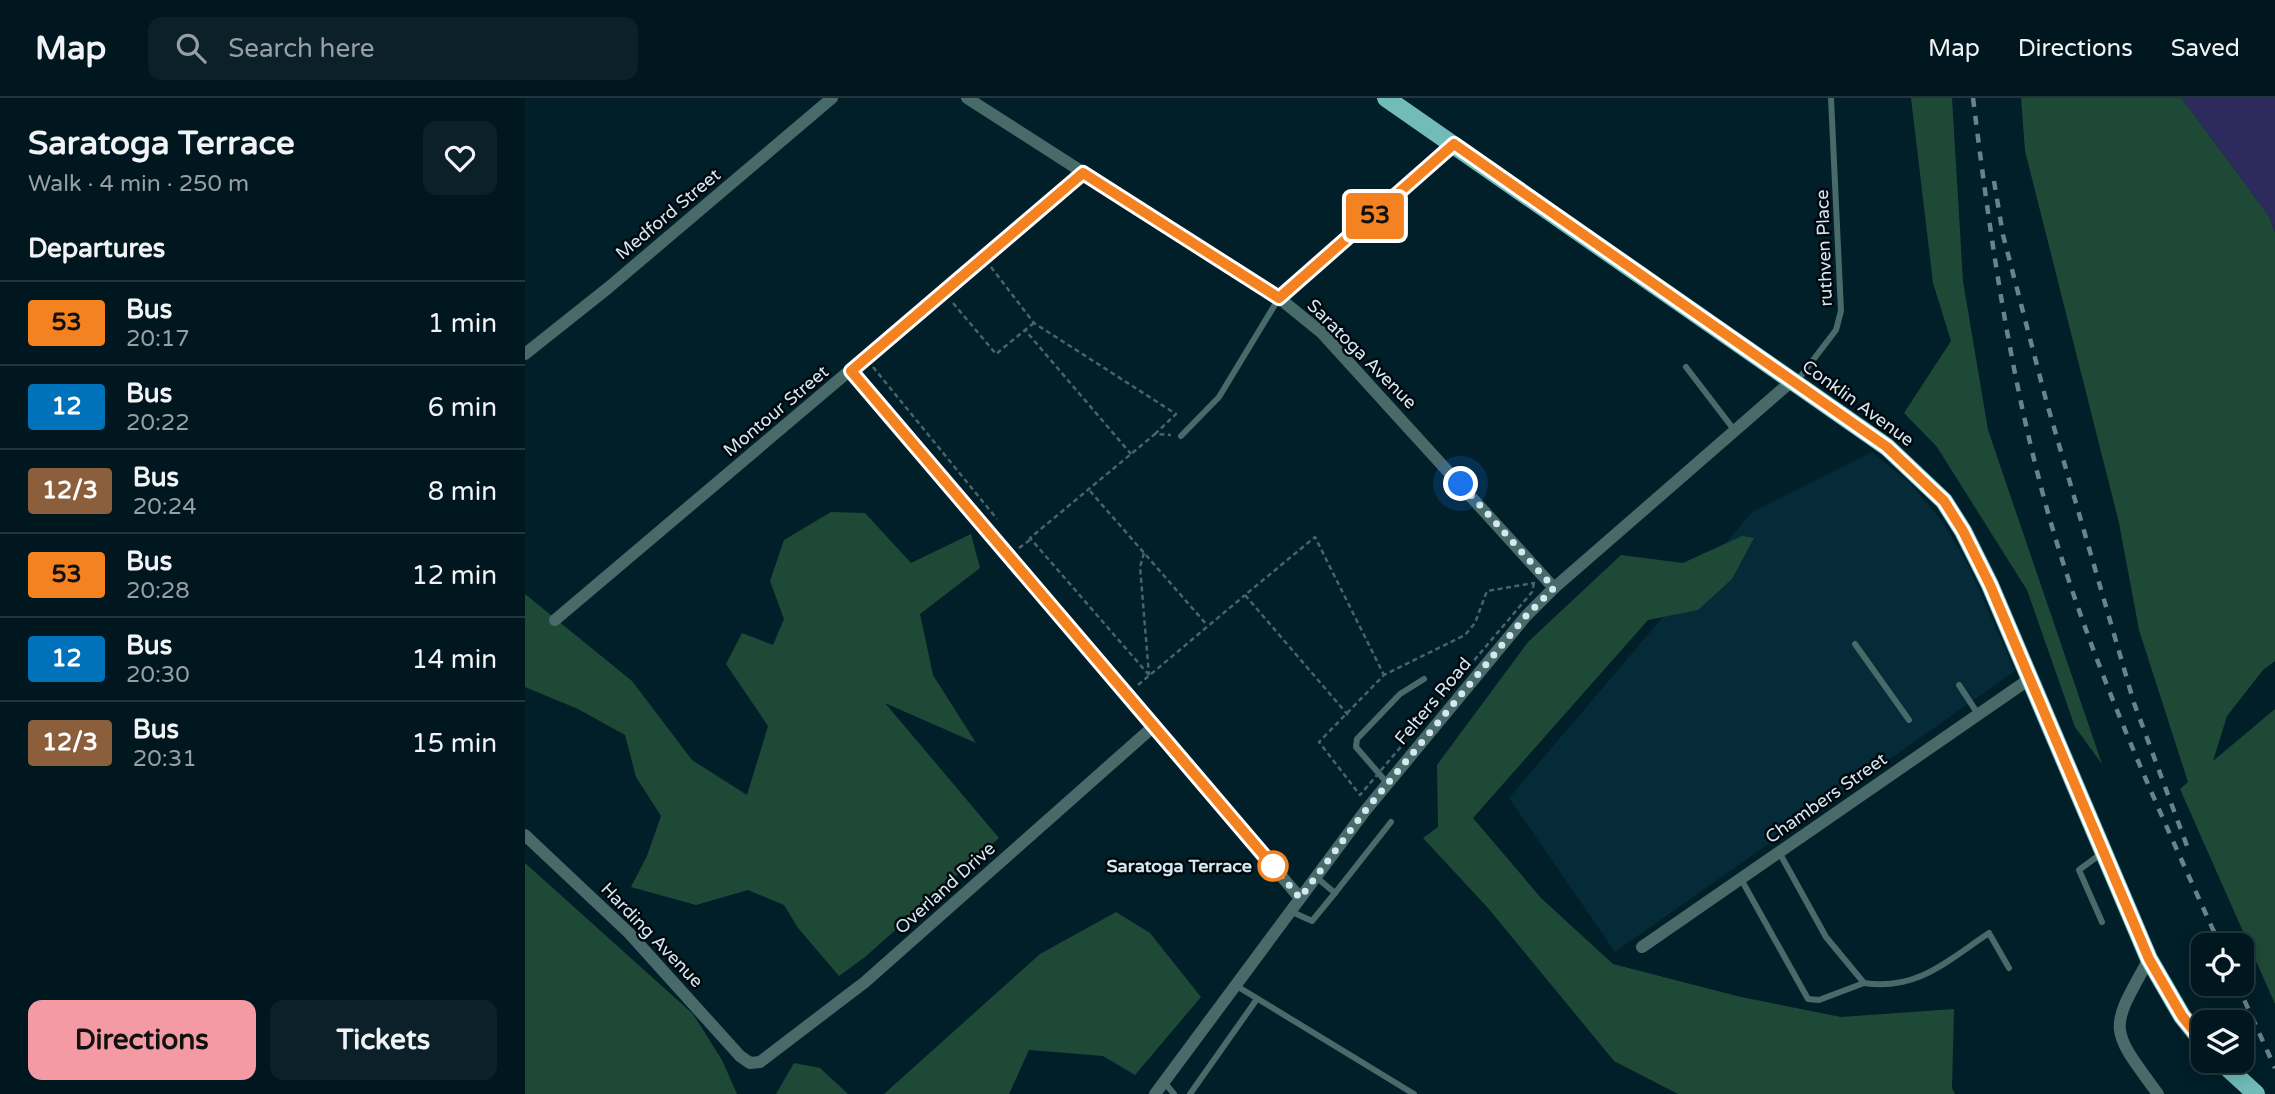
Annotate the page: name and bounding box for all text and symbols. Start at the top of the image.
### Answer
search box [148,17,638,80]
text: Map [35,29,106,68]
icon: search [172,29,210,67]
text: Search here [228,33,374,64]
text: Map [1928,34,1980,63]
text: Directions [2018,34,2133,63]
text: Saved [2171,34,2240,63]
button: heart [423,121,497,195]
text: Saratoga Terrace [28,124,295,163]
street label: Medford Street [611,164,725,264]
text: Walk · 4 min · 250 m [28,170,249,198]
street label: ruthven Place [1811,189,1837,307]
line badge: 53 [1343,193,1407,239]
text: 53 [1360,201,1390,230]
text: Departures [28,233,165,264]
text: Bus [126,294,172,325]
street label: Saratoga Avenue [1303,295,1421,413]
text: 53 [51,308,82,337]
text: 1 min [428,308,497,339]
text: 20:17 [126,325,190,353]
street label: Conklin Avenue [1798,355,1918,451]
street label: Montour Street [719,361,833,461]
text: Bus [126,378,172,409]
text: 12 [51,392,82,421]
text: 6 min [428,392,497,423]
text: 20:22 [126,409,190,437]
text: Bus [133,462,179,493]
your location [1443,466,1478,501]
text: 12/3 [42,476,98,505]
text: 8 min [428,476,497,507]
text: 20:24 [133,493,197,521]
text: Bus [126,546,172,577]
text: 53 [51,560,82,589]
text: 12 min [411,560,497,591]
text: 20:28 [126,577,190,605]
text: Bus [126,630,172,661]
text: 12 [51,644,82,673]
text: 14 min [411,644,497,675]
street label: Felters Road [1390,653,1476,749]
text: 20:30 [126,661,190,689]
text: Bus [133,714,179,745]
text: 12/3 [42,728,98,757]
text: 15 min [411,728,497,759]
text: 20:31 [133,745,197,773]
street label: Chambers Street [1761,748,1891,848]
street label: Overland Drive [890,837,1000,939]
marker: Saratoga Terrace [1258,851,1288,881]
place label: Saratoga Terrace [1107,855,1252,877]
street label: Harding Avenue [596,878,708,992]
map controls [2191,933,2254,1073]
button: locate [2191,933,2254,996]
button: Directions [28,1000,256,1080]
button: Tickets [270,1000,497,1080]
button: layers [2191,1010,2254,1073]

